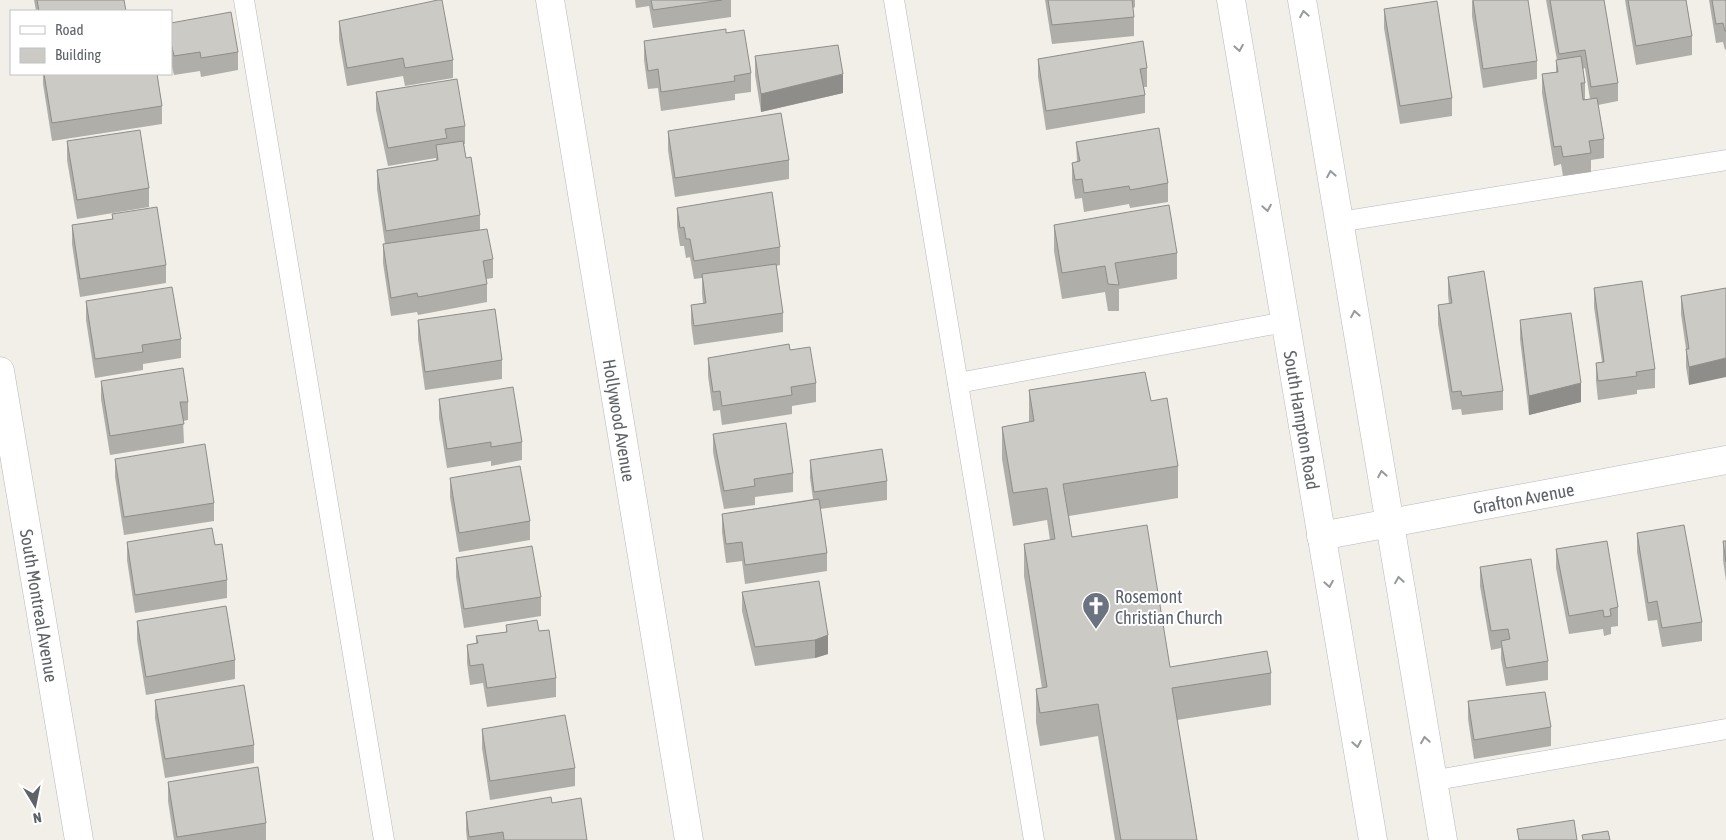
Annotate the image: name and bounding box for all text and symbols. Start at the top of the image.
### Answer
one-way arrow [1299,9,1310,17]
legend [10,10,172,75]
text: Road [55,21,84,38]
one-way arrow [1234,44,1244,52]
text: Building [55,46,101,63]
one-way arrow [1327,170,1337,178]
one-way arrow [1261,204,1271,213]
one-way arrow [1350,310,1360,319]
street label: South Hampton Road [1280,349,1324,491]
street label: Hollywood Avenue [599,357,640,483]
one-way arrow [1377,470,1388,478]
street label: Grafton Avenue [1471,478,1576,518]
street label: South Montreal Avenue [16,528,63,684]
one-way arrow [1395,575,1405,584]
one-way arrow [1324,580,1334,588]
place label: Rosemont Christian Church [1115,586,1223,628]
church icon: Rosemont Christian Church [1081,591,1111,630]
one-way arrow [1420,736,1430,745]
one-way arrow [1351,740,1361,749]
north arrow [10,780,60,830]
text: N [32,809,43,826]

